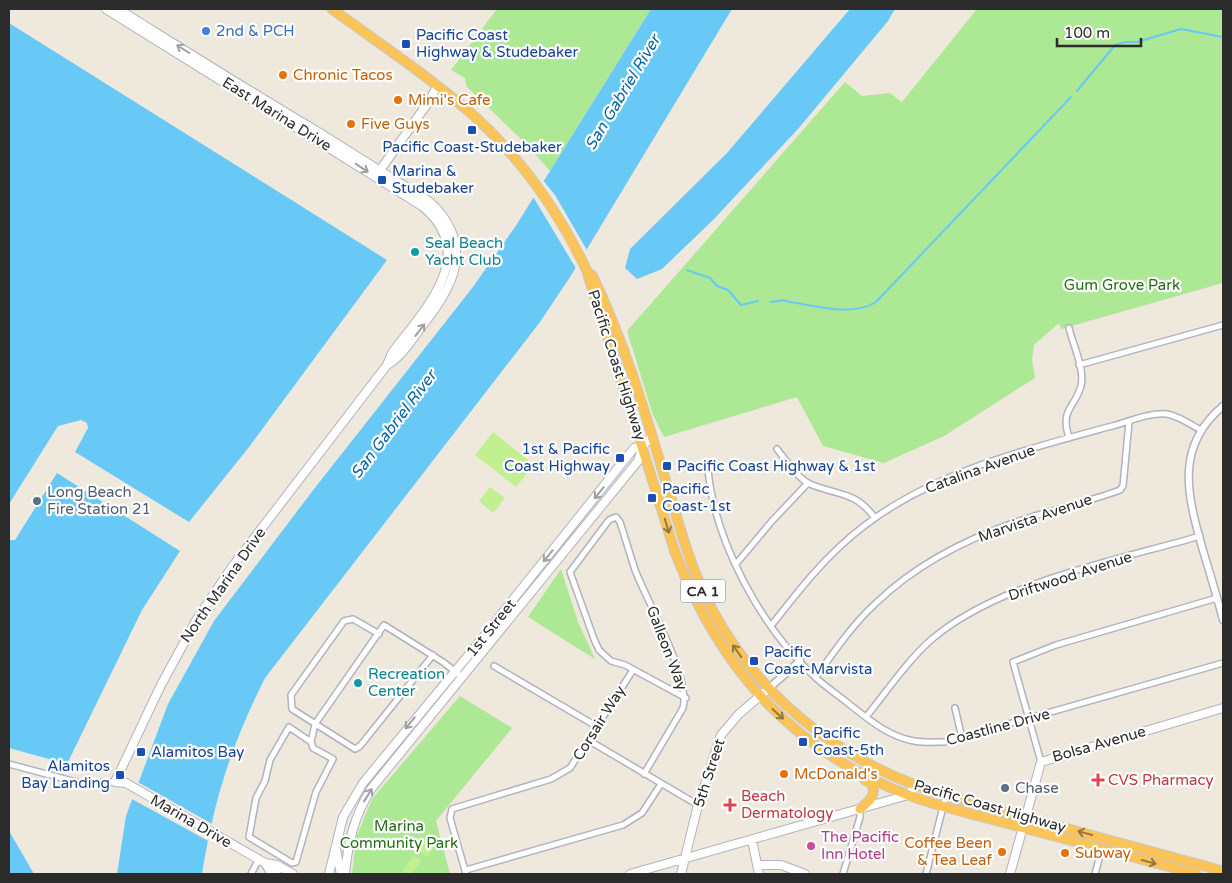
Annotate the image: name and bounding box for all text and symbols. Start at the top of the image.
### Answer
scale bar [1057,15,1141,47]
place label: 2nd & PCH [216,22,295,40]
text: 100 m [1064,24,1110,42]
marker: 2nd & PCH [200,25,212,37]
place label: Pacific Coast Highway & Studebaker [416,26,578,61]
water label: San Gabriel River [581,30,666,153]
marker: Pacific Coast Highway & Studebaker [400,38,412,50]
one-way arrow [177,44,191,54]
place label: Chronic Tacos [293,66,393,84]
marker: Chronic Tacos [277,69,289,81]
street label: East Marina Drive [219,73,335,155]
place label: Mimi's Cafe [408,91,490,109]
marker: Mimi's Cafe [392,94,404,106]
place label: Five Guys [361,115,430,133]
marker: Five Guys [345,118,357,130]
marker: Pacific Coast-Studebaker [466,124,478,136]
place label: Pacific Coast-Studebaker [382,138,562,156]
place label: Marina & Studebaker [392,162,474,197]
one-way arrow [355,163,369,173]
marker: Marina & Studebaker [376,174,388,186]
place label: Seal Beach Yacht Club [425,234,503,269]
marker: Seal Beach Yacht Club [409,246,421,258]
park label: Gum Grove Park [1064,276,1180,294]
street label: Pacific Coast Highway [584,287,650,443]
one-way arrow [414,324,425,337]
water label: San Gabriel River [347,365,442,483]
place label: 1st & Pacific Coast Highway [504,440,610,475]
street label: Catalina Avenue [923,441,1037,497]
marker: 1st & Pacific Coast Highway [614,452,626,464]
place label: Pacific Coast Highway & 1st [677,457,876,475]
marker: Pacific Coast Highway & 1st [661,460,673,472]
place label: Pacific Coast-1st [662,480,731,515]
place label: Long Beach Fire Station 21 [47,483,151,518]
one-way arrow [593,486,604,499]
street label: Marvista Avenue [976,490,1094,546]
marker: Pacific Coast-1st [646,492,658,504]
marker: Long Beach Fire Station 21 [31,495,43,507]
one-way arrow [663,518,673,534]
street label: North Marina Drive [177,524,269,646]
street label: Driftwood Avenue [1006,548,1134,604]
one-way arrow [543,549,554,562]
road number: CA 1 [680,580,726,602]
street label: 1st Street [462,595,520,660]
street label: Galleon Way [643,603,691,693]
place label: Pacific Coast-Marvista [764,643,872,678]
one-way arrow [732,644,742,658]
marker: Pacific Coast-Marvista [748,655,760,667]
place label: Recreation Center [368,665,445,700]
marker: Recreation Center [352,677,364,689]
street label: Corsair Way [569,682,629,764]
street label: Coastline Drive [944,705,1052,749]
one-way arrow [772,708,784,720]
one-way arrow [405,717,416,730]
street label: Bolsa Avenue [1050,722,1148,766]
place label: Pacific Coast-5th [813,724,884,759]
street label: 5th Street [689,736,729,810]
marker: Pacific Coast-5th [797,736,809,748]
place label: Alamitos Bay [151,743,244,761]
marker: Alamitos Bay [135,746,147,758]
place label: Alamitos Bay Landing [21,757,110,792]
place label: McDonald's [794,765,878,783]
marker: McDonald's [778,768,790,780]
marker: Alamitos Bay Landing [114,769,126,781]
place label: CVS Pharmacy [1108,771,1213,789]
marker: CVS Pharmacy [1092,774,1104,786]
street label: Pacific Coast Highway [912,776,1068,836]
place label: Chase [1015,779,1059,797]
marker: Chase [999,782,1011,794]
place label: Beach Dermatology [741,787,833,822]
one-way arrow [363,788,373,802]
street label: Marina Drive [147,791,235,851]
marker: Beach Dermatology [723,798,737,812]
park label: Marina Community Park [340,817,458,852]
place label: The Pacific Inn Hotel [821,828,899,863]
one-way arrow [1077,828,1093,838]
place label: Coffee Been & Tea Leaf [904,834,992,869]
marker: The Pacific Inn Hotel [805,840,817,852]
place label: Subway [1075,844,1131,862]
marker: Coffee Been & Tea Leaf [996,846,1008,858]
marker: Subway [1059,847,1071,859]
one-way arrow [1140,857,1156,867]

